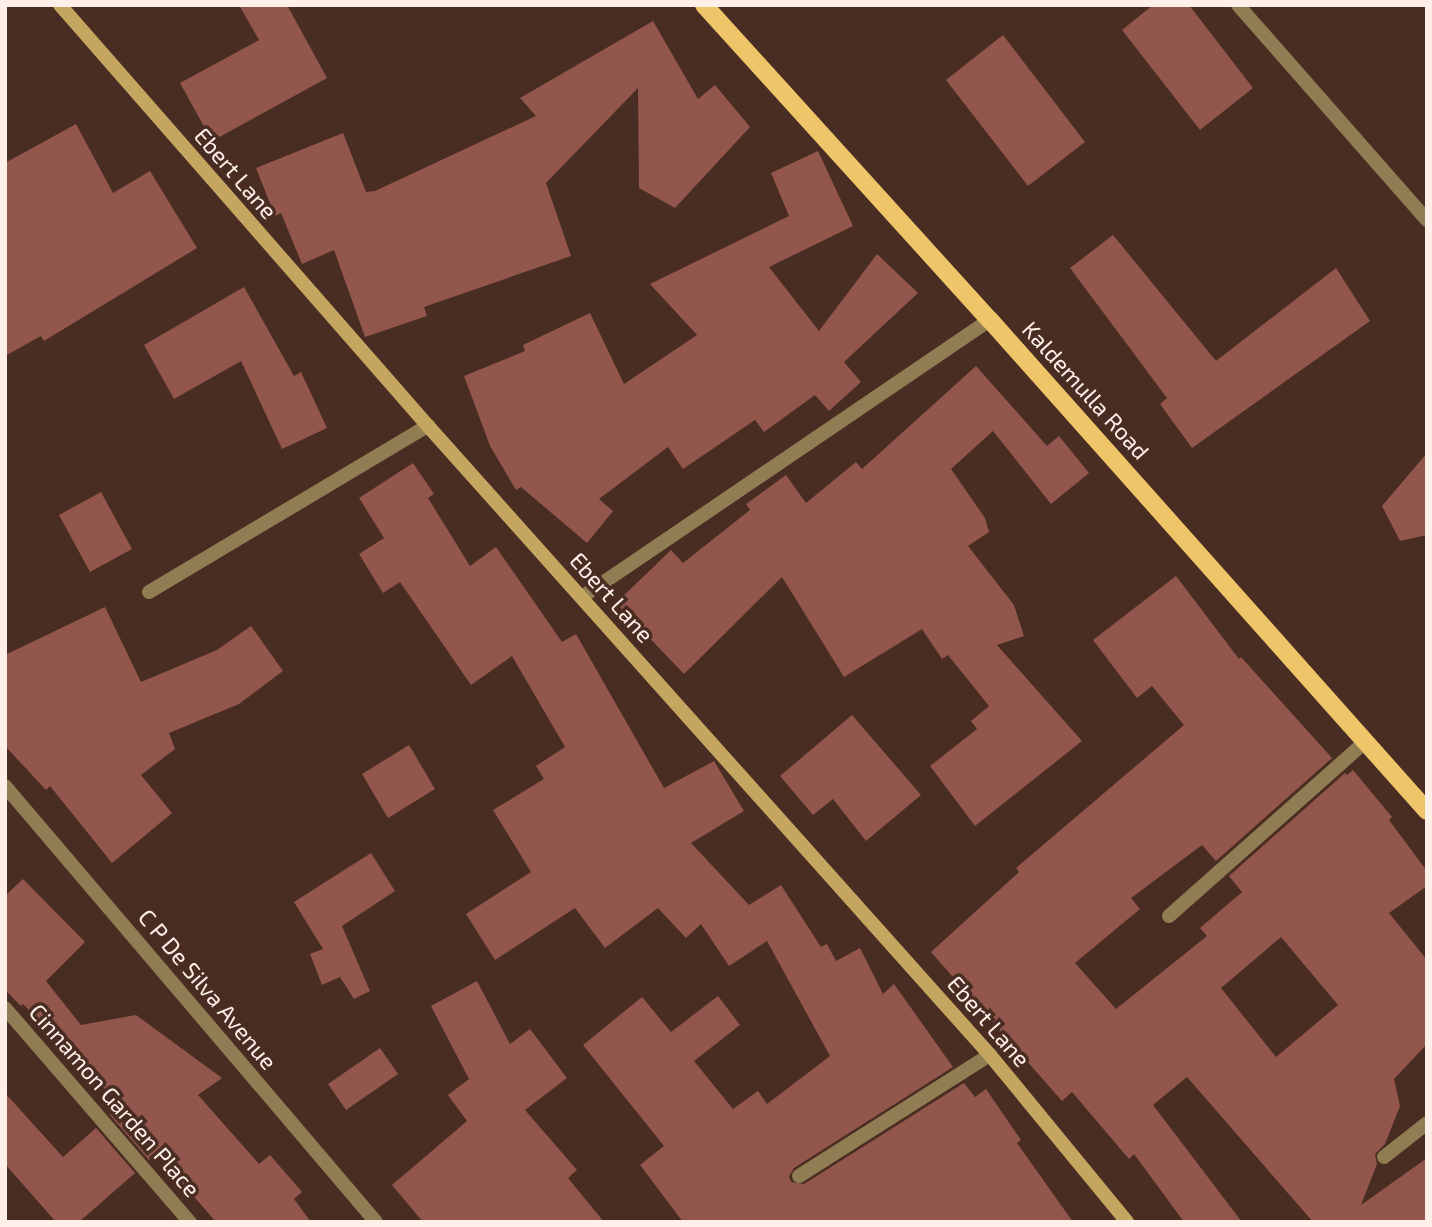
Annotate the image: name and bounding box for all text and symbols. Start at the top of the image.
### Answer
street label: Ebert Lane [189,122,283,224]
street label: Kaldemulla Road [1017,315,1155,465]
street label: Ebert Lane [564,546,660,648]
street label: C P De Silva Avenue [133,903,283,1075]
street label: Ebert Lane [942,970,1036,1072]
street label: Cinnamon Garden Place [24,998,206,1202]

